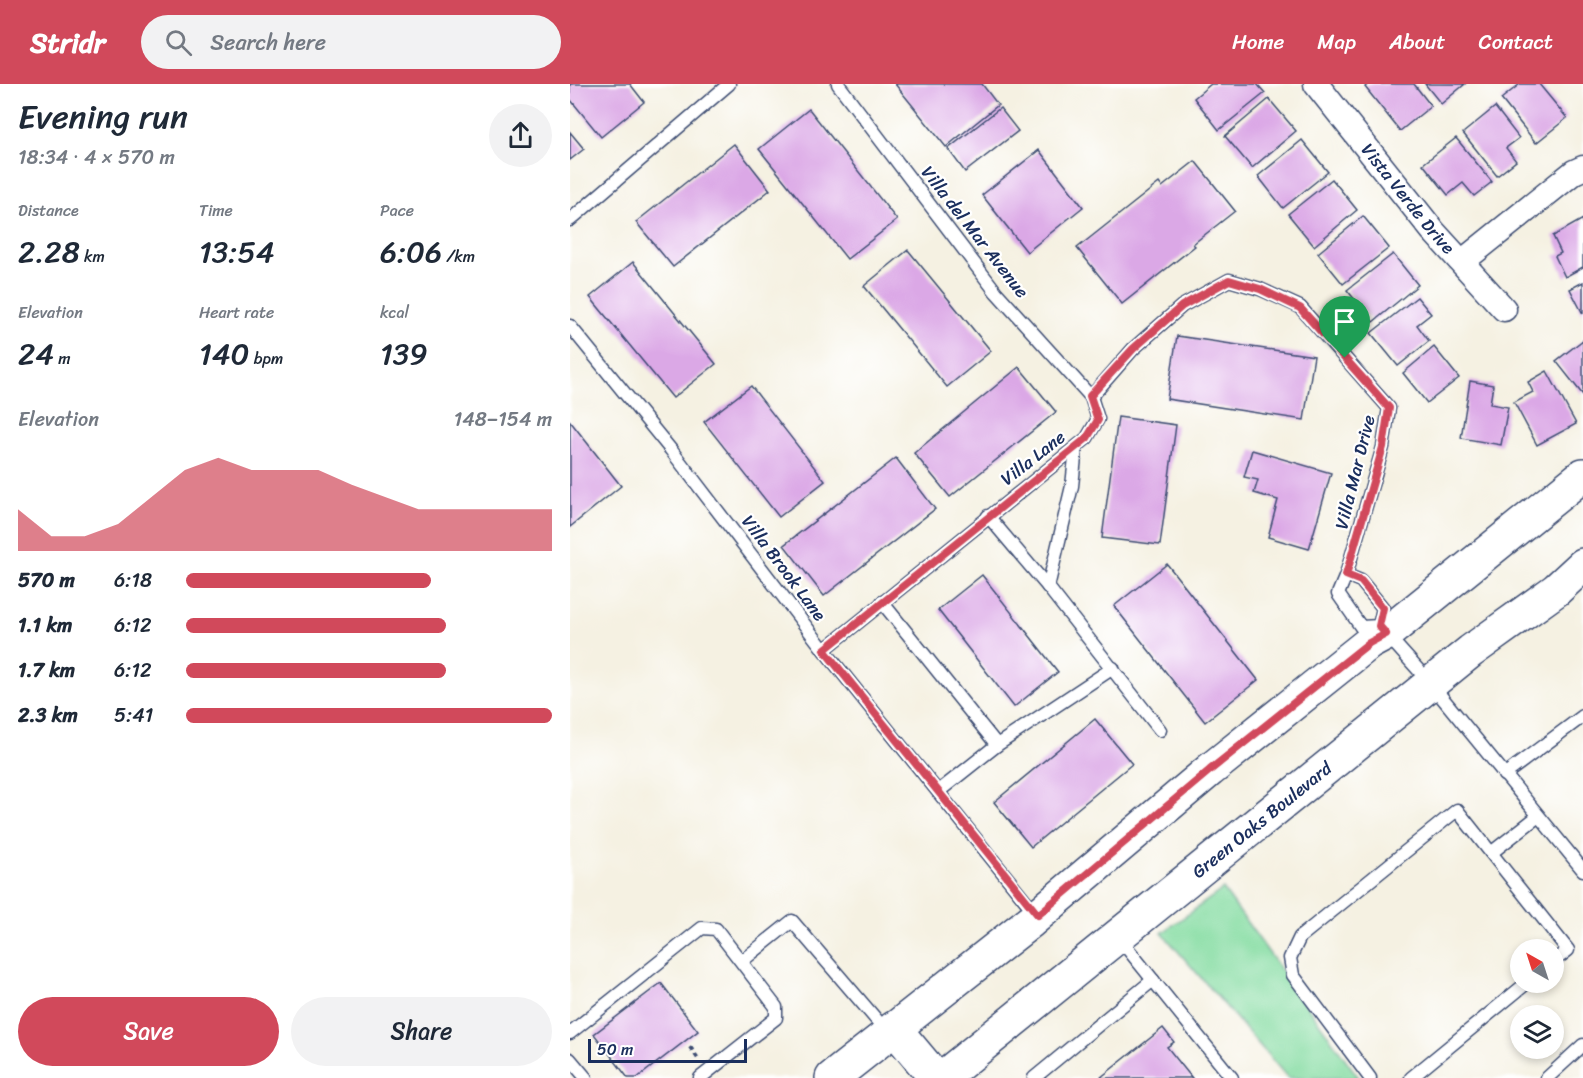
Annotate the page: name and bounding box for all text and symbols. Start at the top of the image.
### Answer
search box [141,15,561,69]
text: Stridr [30,18,105,67]
text: Search here [210,23,326,62]
text: Home [1232,23,1284,61]
text: Map [1317,23,1356,61]
text: About [1389,23,1446,61]
text: Contact [1479,23,1553,61]
icon: search [162,26,195,59]
text: Evening run [18,88,188,146]
button: share [489,104,552,167]
street label: Vista Verde Drive [1353,136,1463,262]
text: 18:34 · 4 × 570 m [18,140,175,175]
street label: Villa del Mar Avenue [913,159,1037,305]
text: Distance [18,196,79,225]
text: Time [199,196,233,225]
text: Pace [380,196,414,225]
text: 2.28 [18,225,80,279]
text: 13:54 [199,225,274,279]
text: 6:06 [380,225,442,279]
text: km [80,242,105,271]
text: /km [442,242,475,271]
pin [1319,296,1370,358]
text: Elevation [18,298,83,327]
text: Heart rate [199,298,274,327]
text: kcal [380,298,409,327]
icon: arrive [1328,305,1361,338]
text: 24 [18,327,54,381]
text: 140 [199,327,250,381]
text: 139 [380,327,428,381]
text: m [54,344,71,373]
text: bpm [250,344,283,373]
text: Elevation [18,402,99,437]
text: 148–154 m [454,402,552,437]
street label: Villa Mar Drive [1325,411,1385,533]
street label: Villa Lane [993,422,1073,494]
street label: Villa Brook Lane [733,508,835,628]
text: 570 m [18,563,75,598]
text: 6:18 [114,563,152,598]
text: 1.1 km [18,608,72,643]
text: 6:12 [114,608,152,643]
text: 1.7 km [18,653,75,688]
text: 6:12 [114,653,152,688]
text: 2.3 km [18,698,78,733]
text: 5:41 [114,698,153,733]
street label: Green Oaks Boulevard [1184,752,1340,887]
north arrow [1510,939,1564,993]
map controls [1510,939,1564,1059]
button: Save [18,997,279,1066]
button: Share [291,997,552,1066]
button: layers [1510,1005,1564,1059]
text: 50 m [597,1035,633,1064]
scale bar [588,1036,747,1064]

